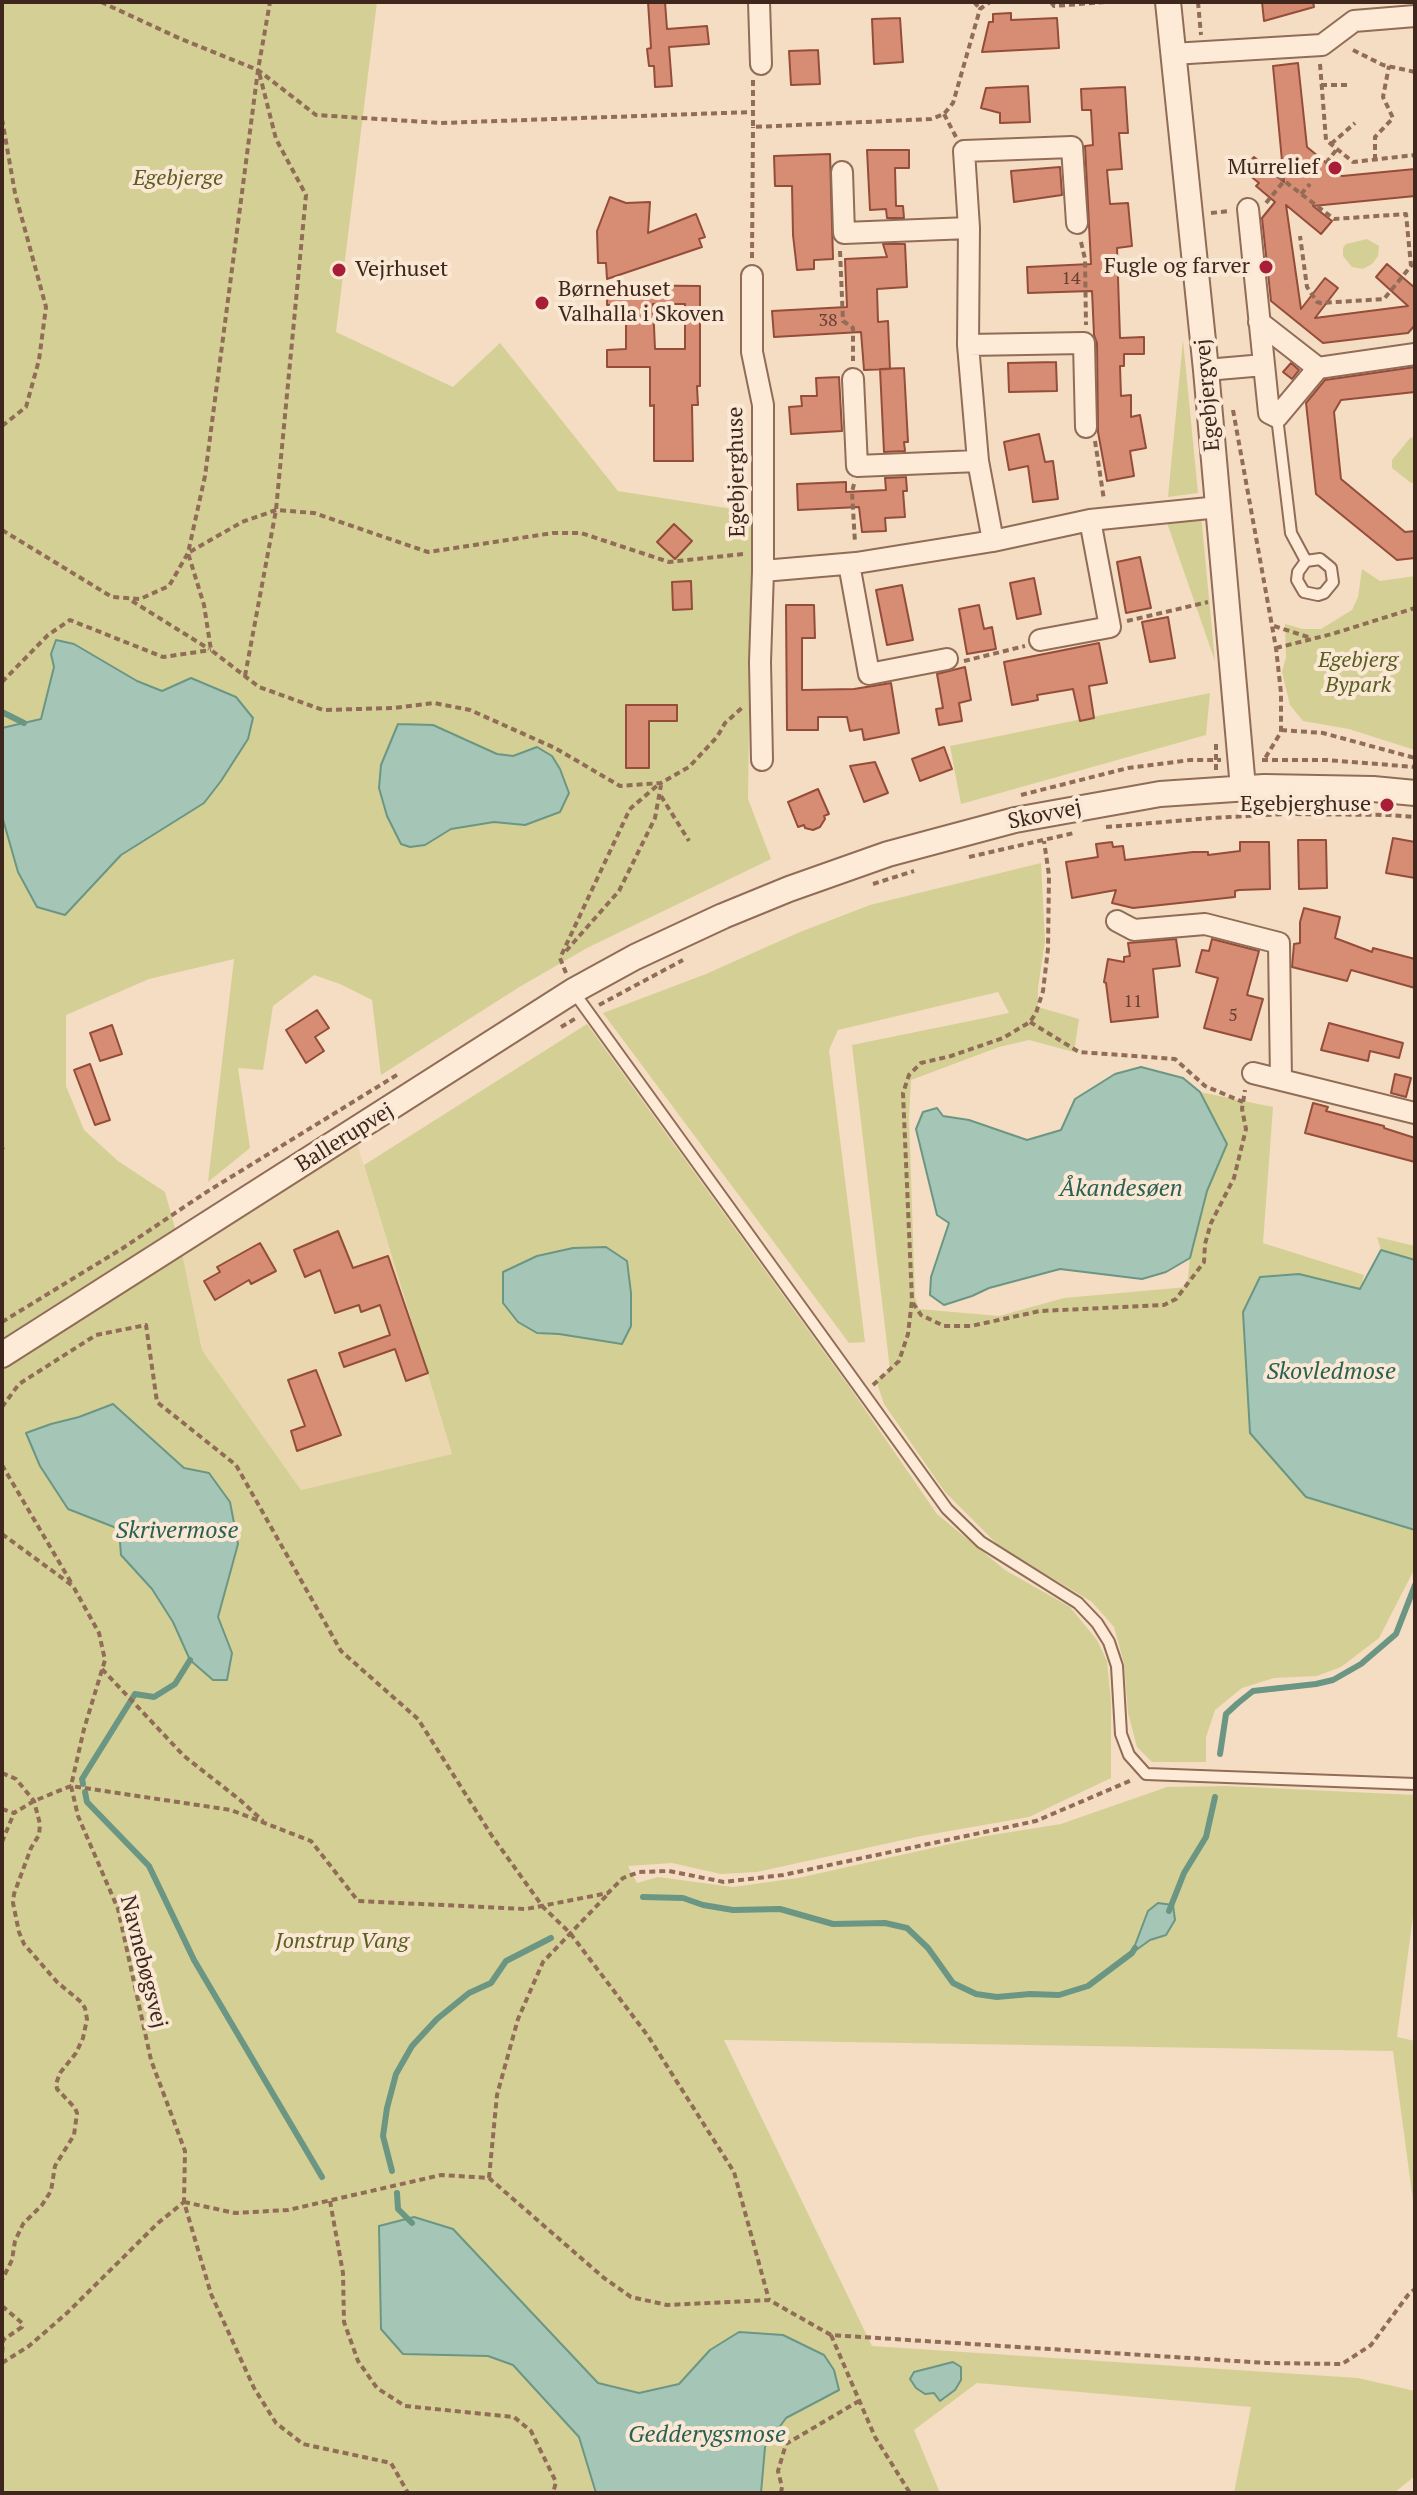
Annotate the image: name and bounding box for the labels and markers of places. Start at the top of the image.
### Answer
place label: Murrelief [1228,155,1319,181]
marker: Murrelief [1326,159,1344,177]
place label: Fugle og farver [1104,254,1250,280]
place label: Vejrhuset [355,257,448,283]
marker: Fugle og farver [1257,258,1275,276]
marker: Vejrhuset [330,261,348,279]
place label: Børnehuset Valhalla i Skoven [558,277,724,328]
marker: Børnehuset Valhalla i Skoven [533,294,551,312]
place label: Egebjerghuse [1240,792,1371,818]
marker: Egebjerghuse [1378,796,1396,814]

